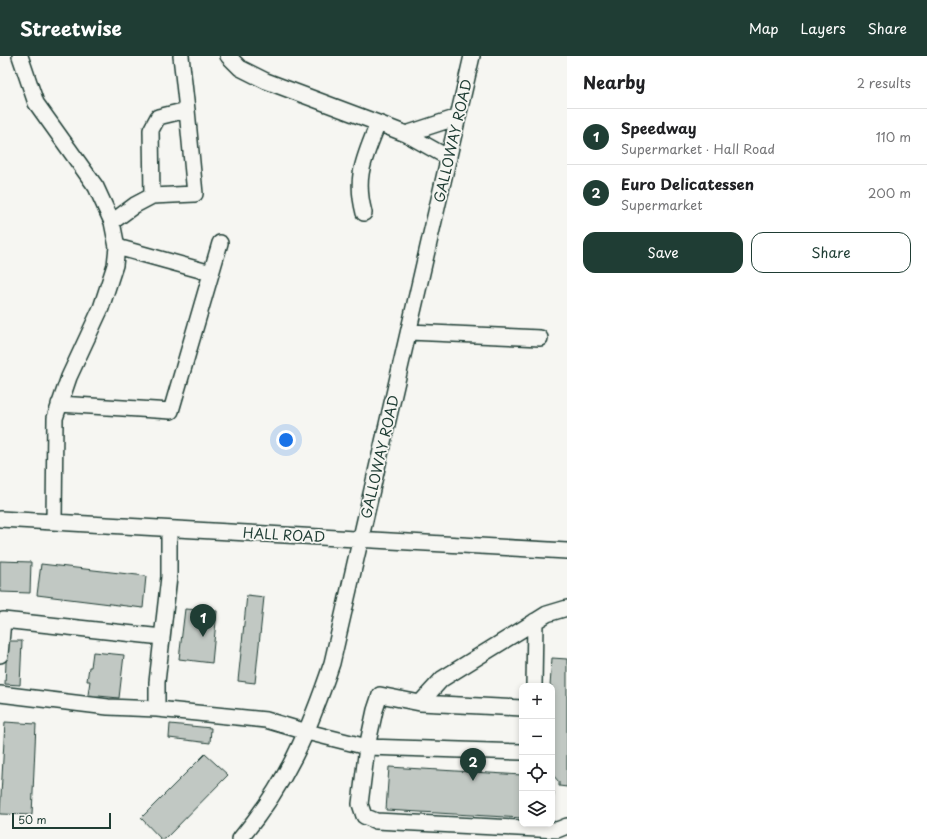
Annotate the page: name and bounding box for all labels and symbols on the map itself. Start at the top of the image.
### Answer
street label: GALLOWAY ROAD [428,77,477,205]
street label: GALLOWAY ROAD [355,393,404,521]
your location [276,430,296,450]
street label: HALL ROAD [242,522,326,547]
pin: 1 [190,604,216,637]
pin: 2 [460,748,486,781]
scale bar [12,811,111,830]

